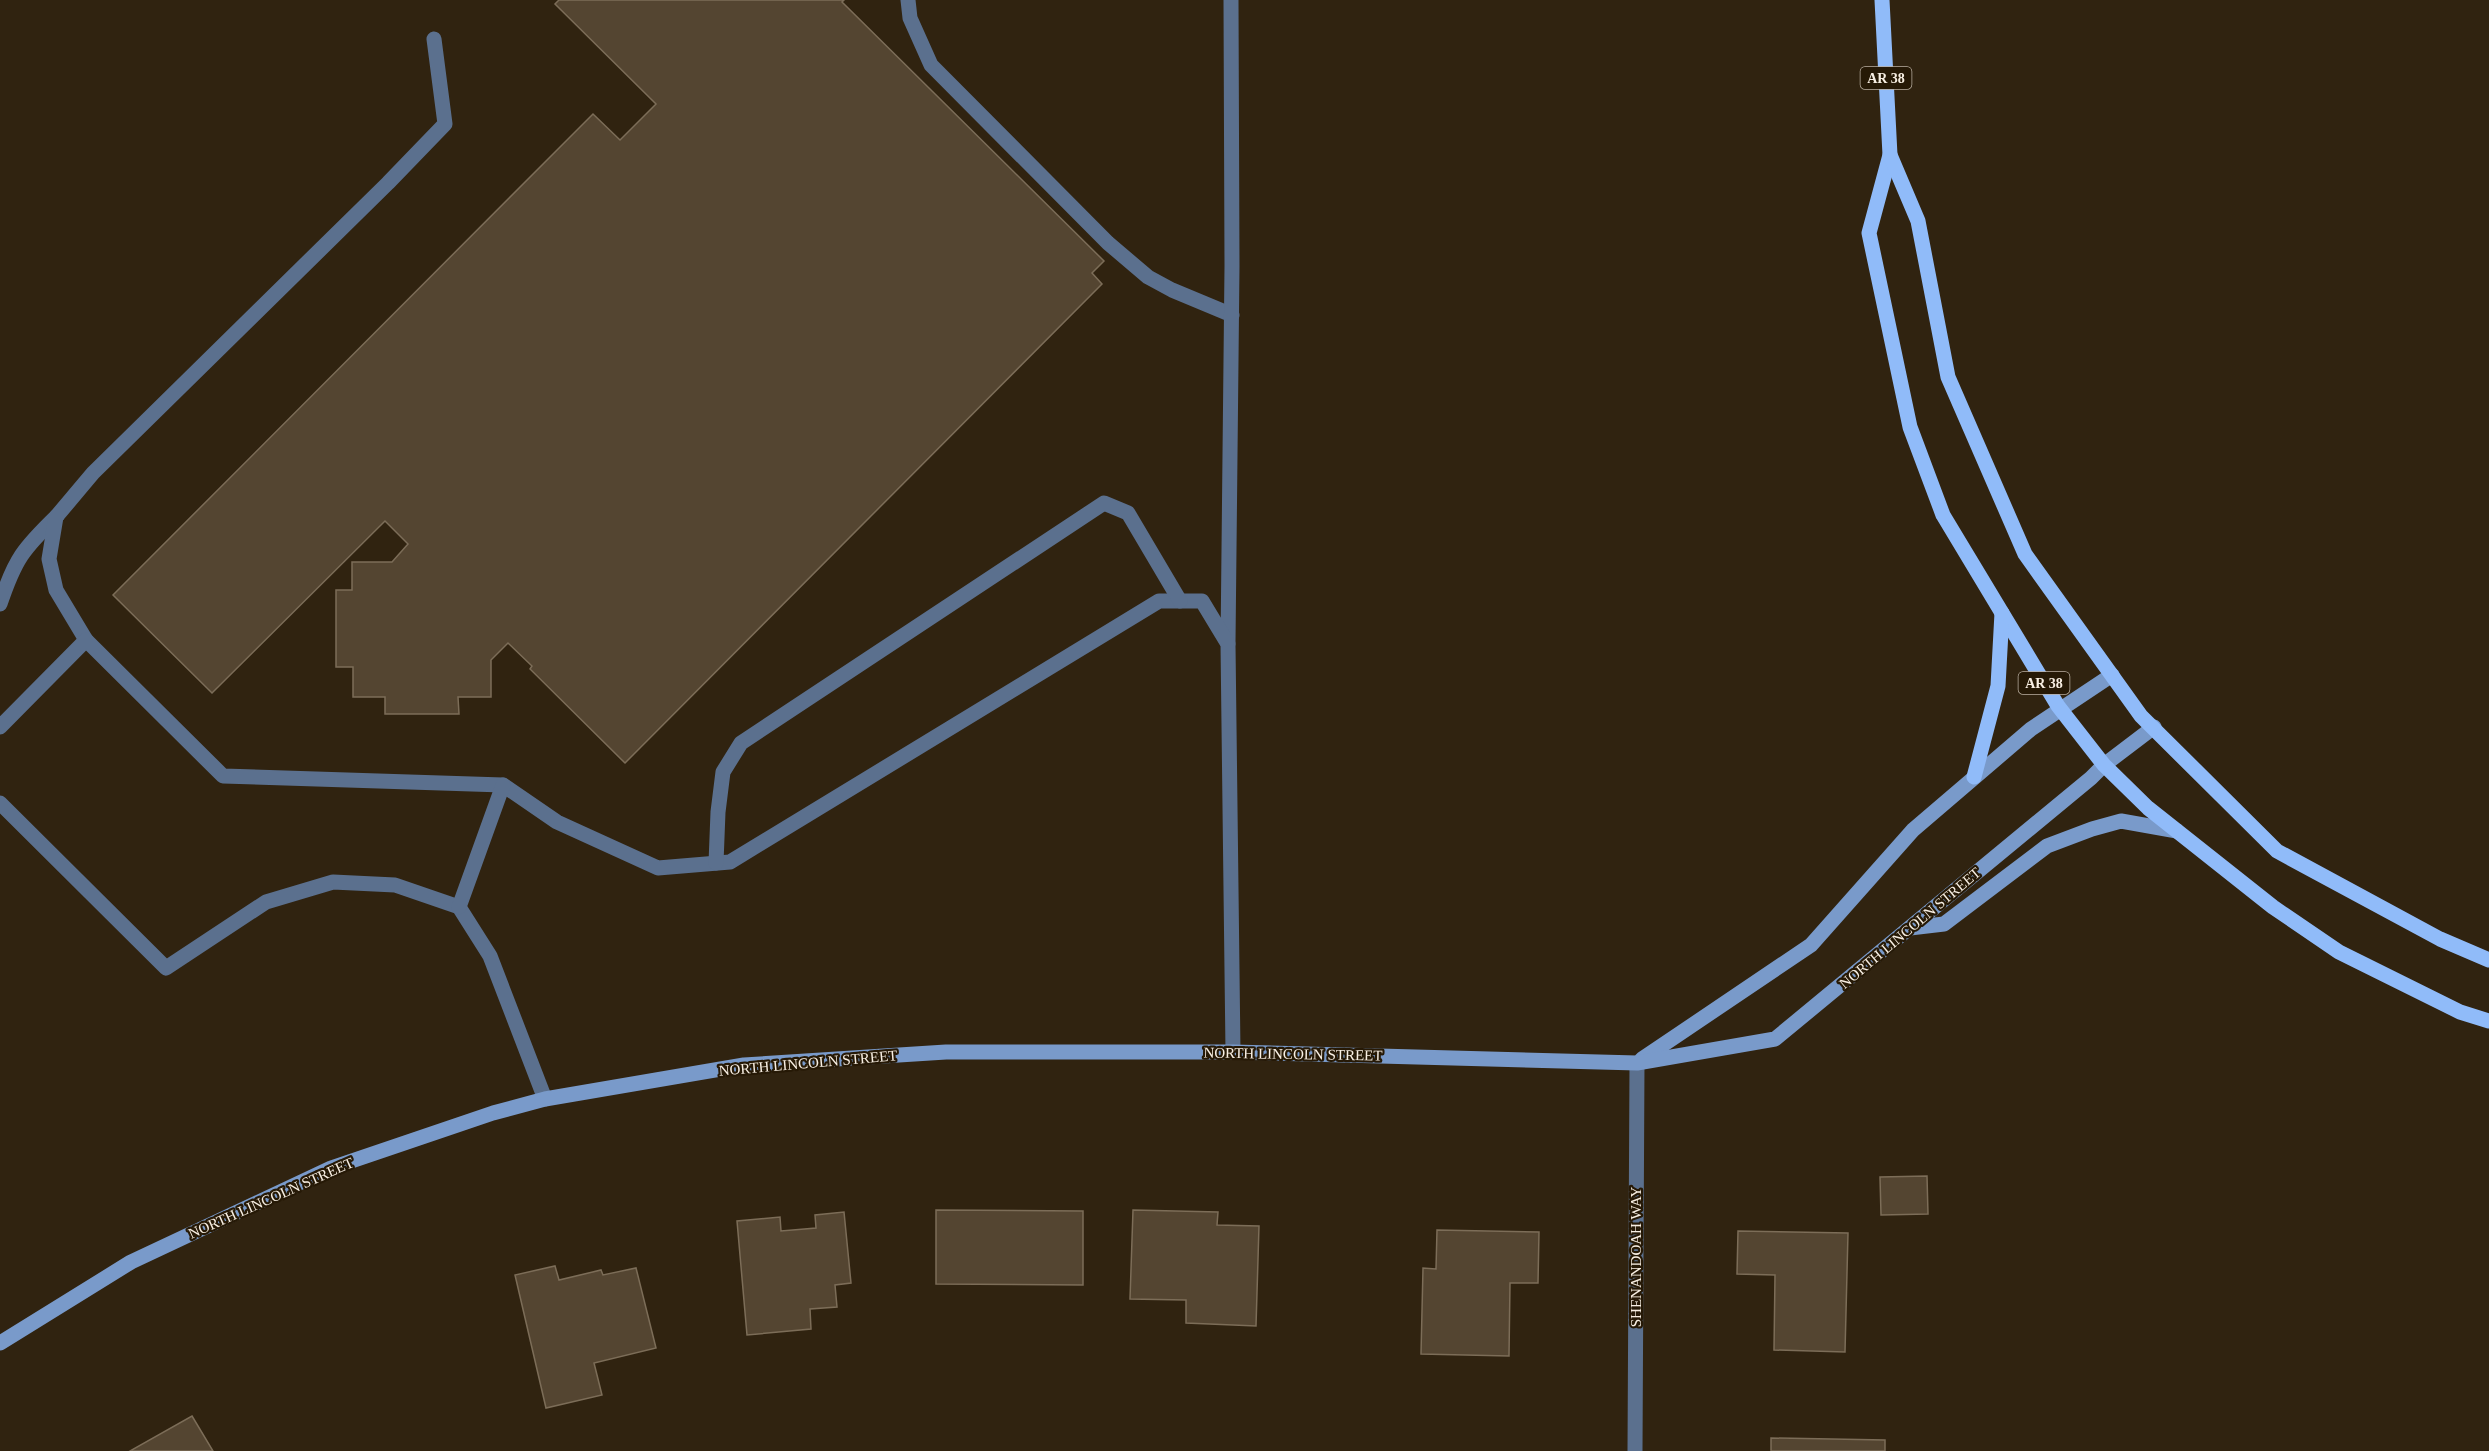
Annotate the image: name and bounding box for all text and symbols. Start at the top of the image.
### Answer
road number: AR 38 [1860,67,1912,89]
road number: AR 38 [2018,672,2070,694]
street label: NORTH LINCOLN STREET [1836,864,1984,992]
street label: NORTH LINCOLN STREET [1203,1044,1383,1064]
street label: NORTH LINCOLN STREET [718,1047,898,1079]
street label: NORTH LINCOLN STREET [186,1154,356,1242]
street label: SHENANDOAH WAY [1628,1187,1644,1327]

